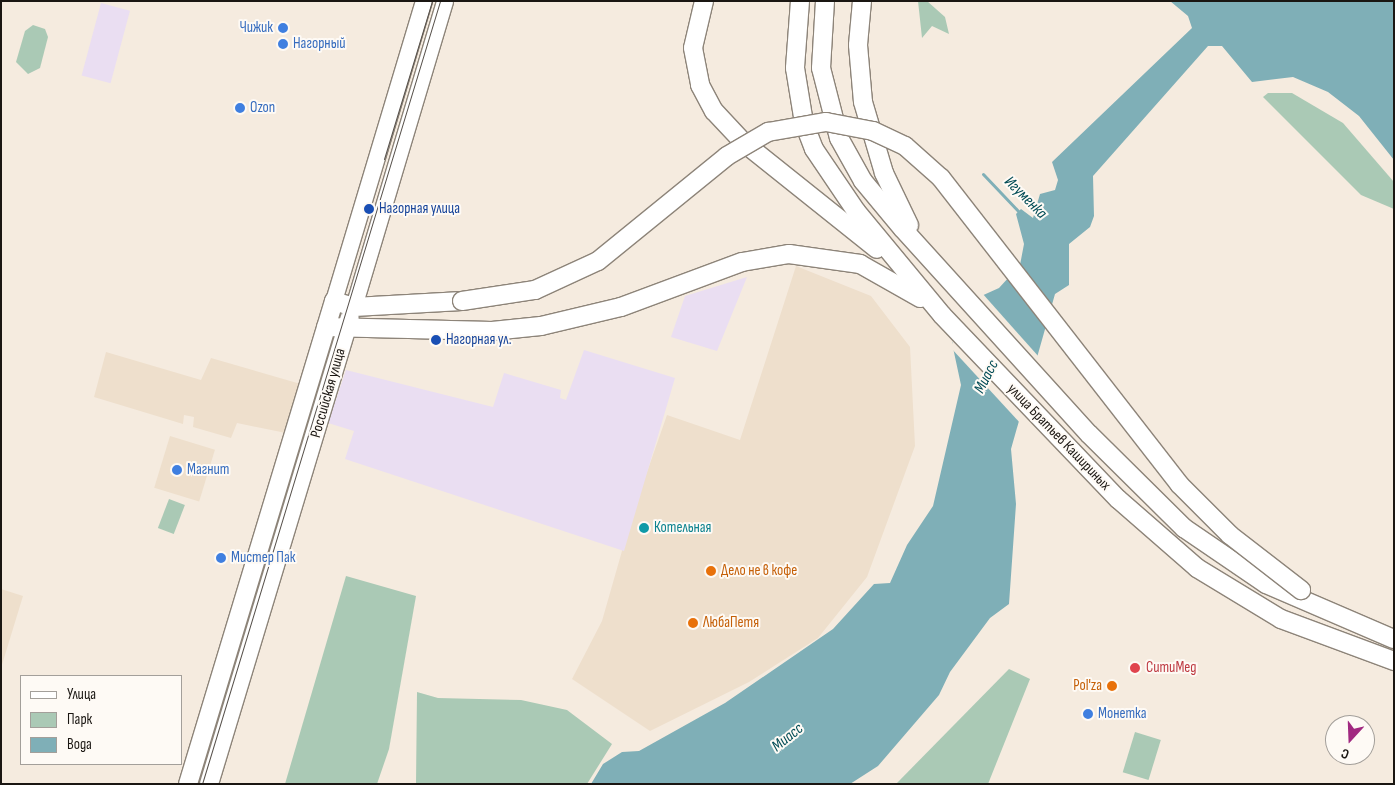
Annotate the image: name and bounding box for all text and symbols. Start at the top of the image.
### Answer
place label: Чижик [239,19,273,37]
marker: Чижик [277,22,289,34]
place label: Нагорный [293,35,345,53]
marker: Нагорный [277,38,289,50]
place label: Ozon [250,99,275,117]
marker: Ozon [234,102,246,114]
water label: Игуменка [1000,173,1050,223]
place label: Нагорная улица [379,200,460,218]
marker: Нагорная улица [363,203,375,215]
place label: Нагорная ул. [446,331,511,349]
marker: Нагорная ул. [430,334,442,346]
street label: Российская улица [307,346,349,440]
water label: Миасс [971,357,1003,397]
street label: улица Братьев Кашириных [1003,380,1115,494]
place label: Магнит [187,461,229,479]
marker: Магнит [171,464,183,476]
place label: Котельная [654,519,711,537]
marker: Котельная [638,522,650,534]
place label: Мистер Пак [231,549,295,567]
marker: Мистер Пак [215,552,227,564]
place label: Дело не в кофе [721,562,797,580]
marker: Дело не в кофе [705,565,717,577]
place label: ЛюбаПетя [703,614,759,632]
marker: ЛюбаПетя [687,617,699,629]
place label: СитиМед [1146,659,1197,677]
marker: СитиМед [1128,661,1142,675]
legend [20,675,182,765]
place label: Pol'za [1073,677,1102,695]
marker: Pol'za [1106,680,1118,692]
text: Улица [67,685,96,704]
place label: Монетка [1098,705,1146,723]
marker: Монетка [1082,708,1094,720]
text: Парк [67,710,92,729]
north arrow [1325,715,1375,765]
water label: Миасс [768,720,808,756]
text: Вода [67,735,92,754]
text: С [1339,744,1351,763]

